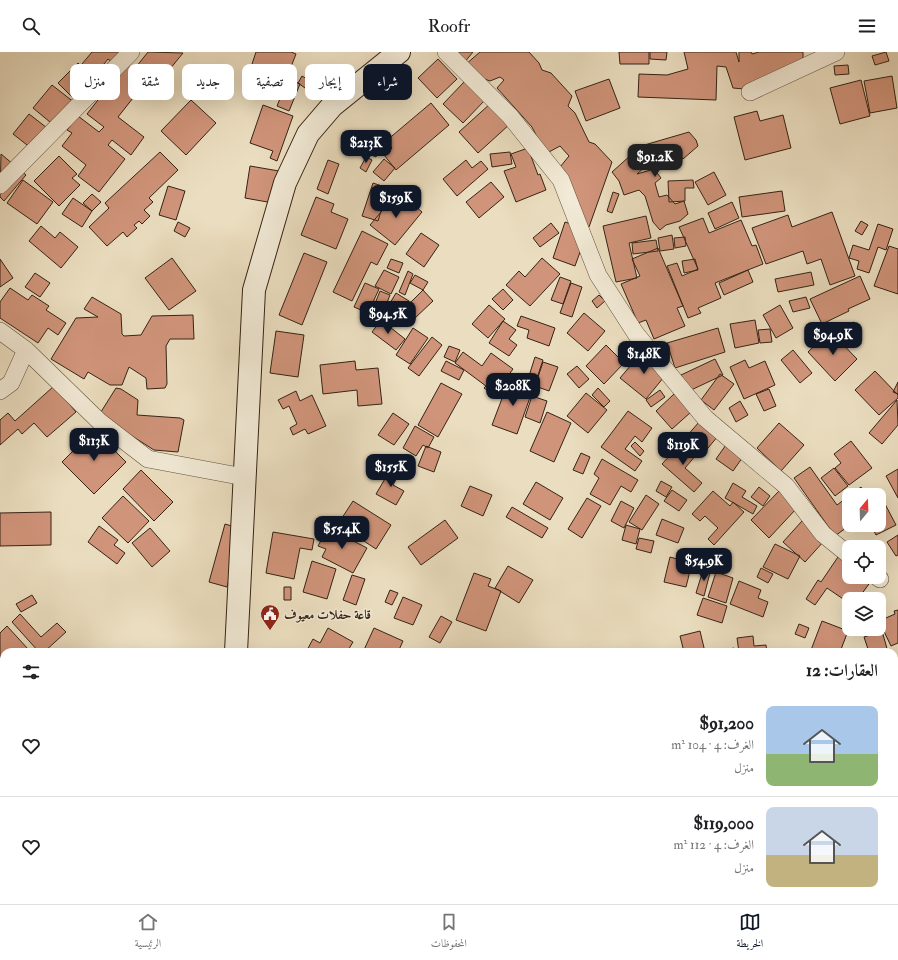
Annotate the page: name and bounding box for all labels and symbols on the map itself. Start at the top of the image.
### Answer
pin: $213K [338,130,394,164]
pin: $91.2K [622,144,688,178]
pin: $159K [368,185,424,219]
pin: $94.5K [355,301,421,335]
pin: $94.9K [800,322,866,356]
pin: $148K [616,341,672,375]
pin: $208K [485,373,541,407]
pin: $113K [66,428,122,462]
pin: $119K [655,432,711,466]
pin: $155K [363,454,419,488]
north arrow [842,488,886,532]
pin: $55.4K [309,516,375,550]
pin: $54.9K [671,548,737,582]
public building icon: قاعة حفلات معيوف [259,603,281,631]
place label: قاعة حفلات معيوف [284,607,371,623]

